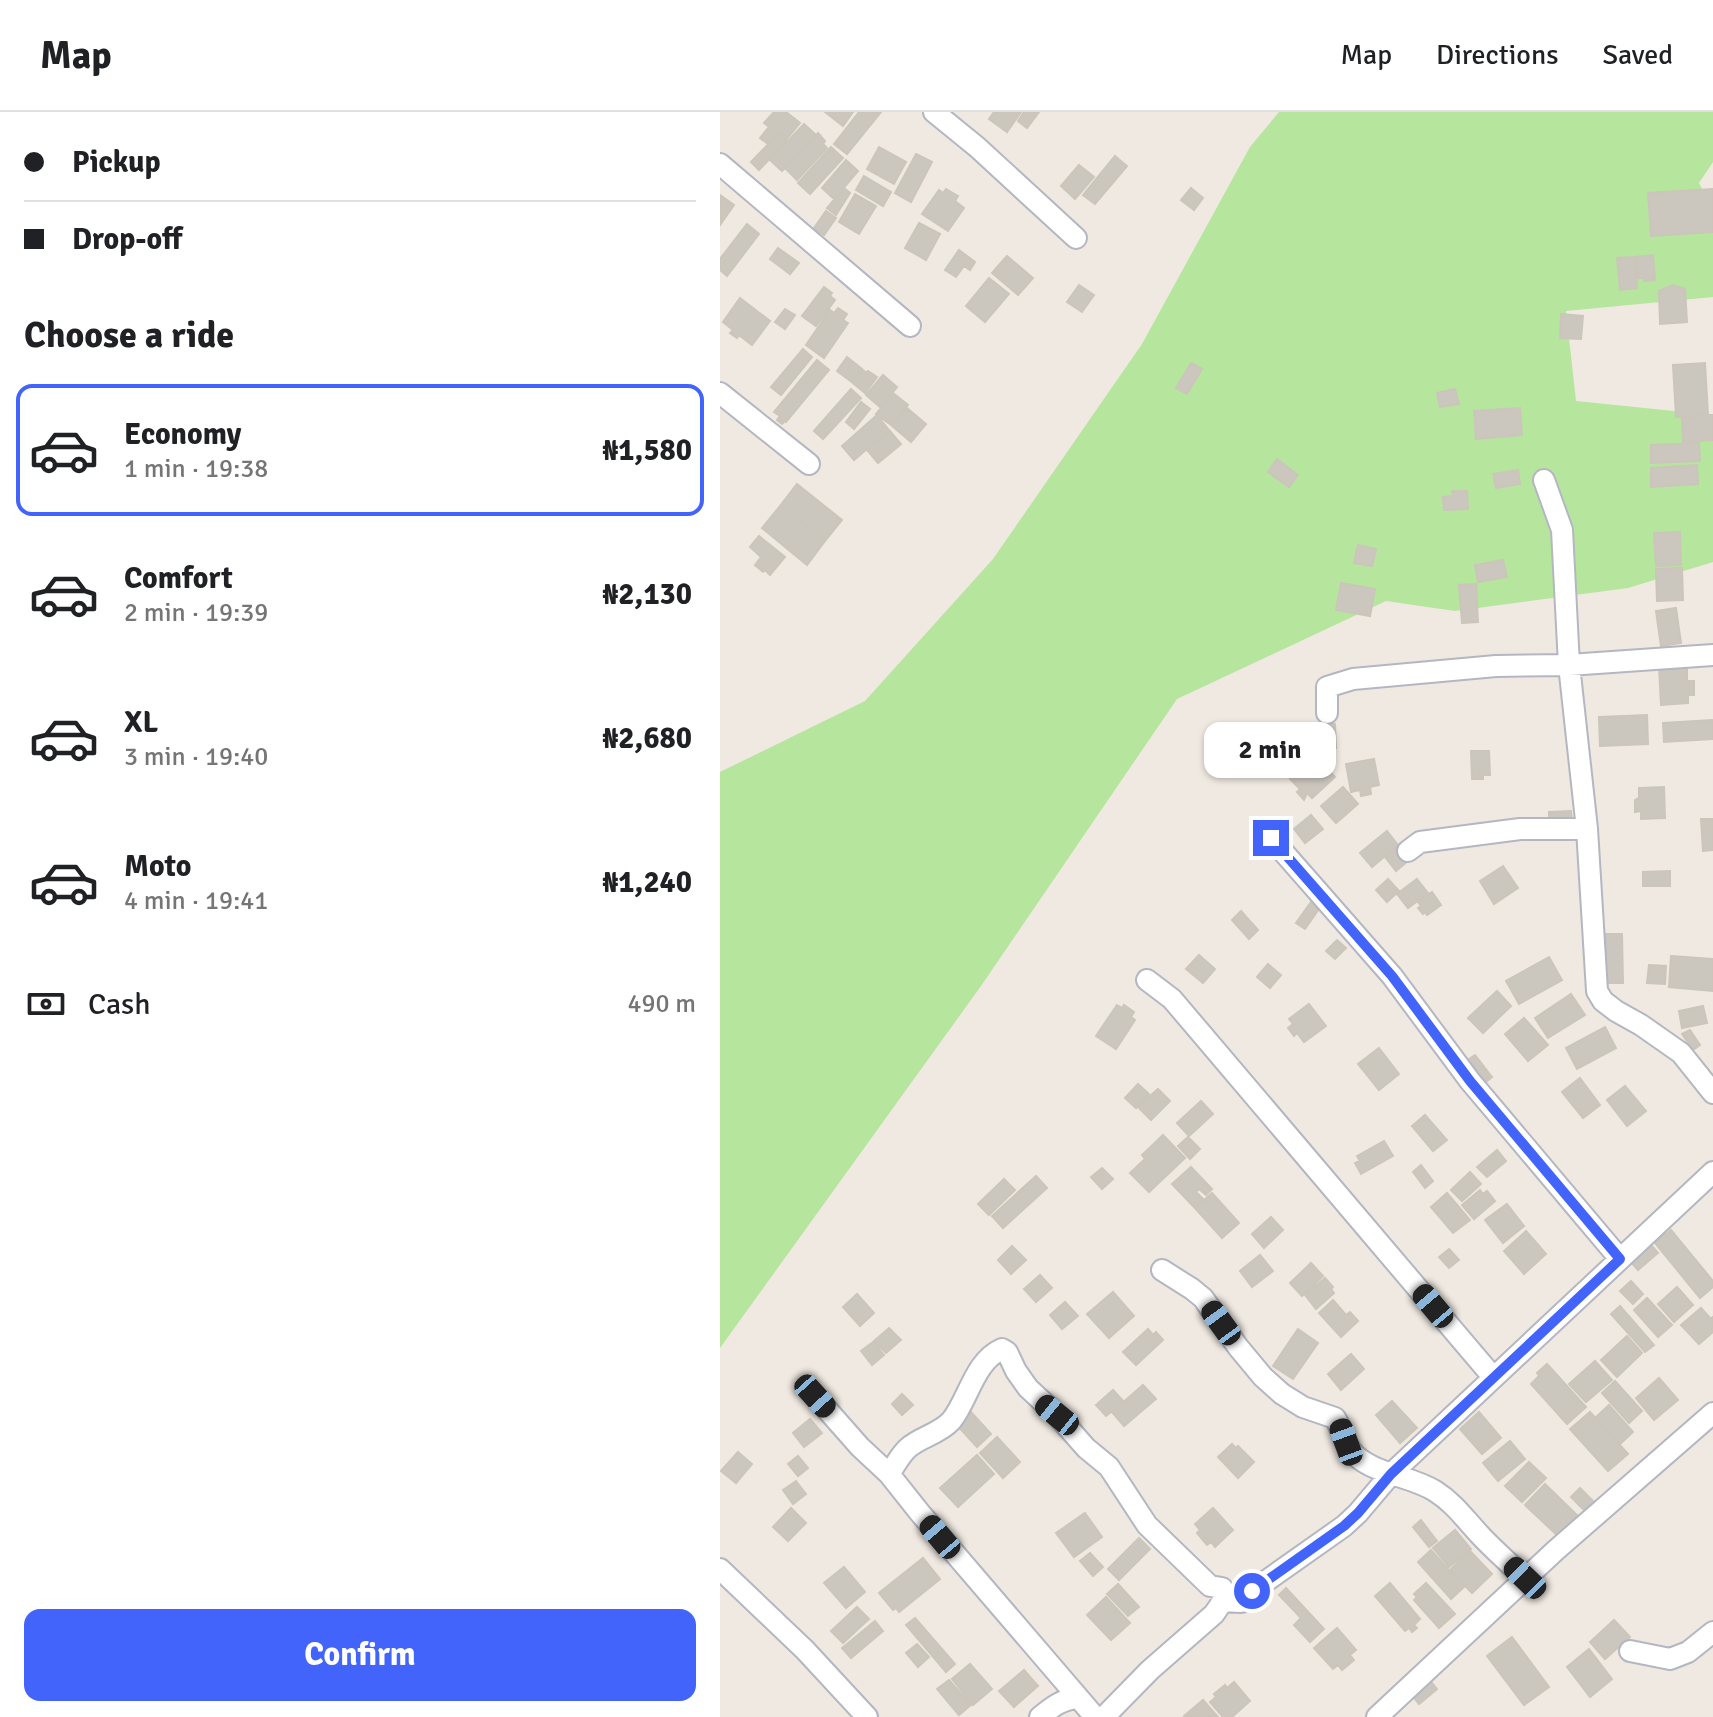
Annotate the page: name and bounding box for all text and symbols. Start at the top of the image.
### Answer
text: Map [40,32,112,79]
text: Map [1340,38,1392,72]
text: Directions [1436,38,1558,72]
text: Saved [1602,38,1673,72]
text: Pickup [72,144,161,181]
text: Drop-off [72,221,182,258]
text: Choose a ride [24,313,234,358]
icon: car [28,414,100,486]
text: Economy [124,416,241,453]
text: ₦1,580 [602,432,692,469]
text: 1 min · 19:38 [124,453,268,485]
icon: car [28,558,100,630]
text: Comfort [124,560,233,597]
text: ₦2,130 [602,576,692,613]
text: 2 min · 19:39 [124,597,268,629]
icon: car [28,702,100,774]
text: XL [124,704,158,741]
text: ₦2,680 [602,720,692,757]
callout: 2 min [1205,722,1337,778]
text: 2 min [1239,734,1301,766]
text: 3 min · 19:40 [124,741,268,773]
route end [1253,820,1289,856]
icon: car [28,846,100,918]
text: Moto [124,848,191,885]
text: ₦1,240 [602,864,692,901]
text: 4 min · 19:41 [124,885,268,917]
icon: cash [24,982,68,1026]
text: Cash [88,986,151,1023]
text: 490 m [627,988,696,1020]
car [1408,1280,1458,1332]
car [1197,1297,1245,1349]
car [790,1370,840,1422]
car [1031,1391,1083,1439]
car [1327,1415,1365,1469]
car [915,1511,965,1563]
car [1499,1553,1551,1603]
route start [1234,1573,1270,1609]
button: Confirm [24,1609,696,1701]

